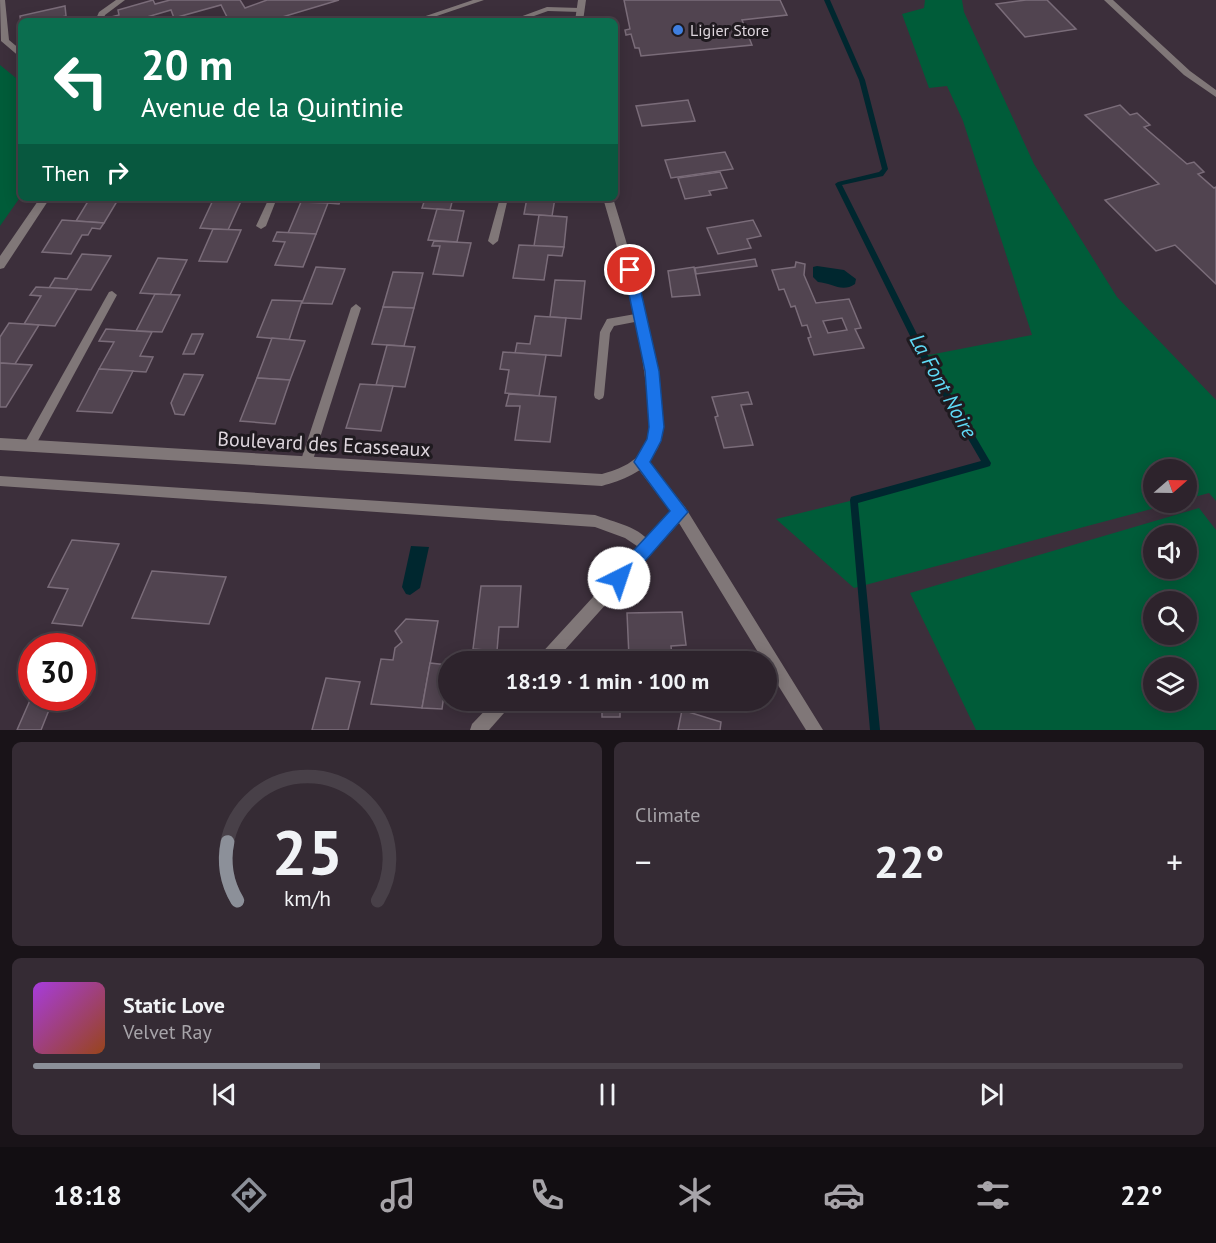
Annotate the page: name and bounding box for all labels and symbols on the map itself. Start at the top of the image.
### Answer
place label: Ligier Store [690,20,769,40]
marker: Ligier Store [671,23,685,37]
pin [604,244,655,295]
water label: La Font Noire [904,329,983,443]
street label: Boulevard des Ecasseaux [217,425,431,463]
north arrow [1143,459,1197,513]
position arrow [587,546,651,610]
speed limit sign: 30 [18,633,96,711]

